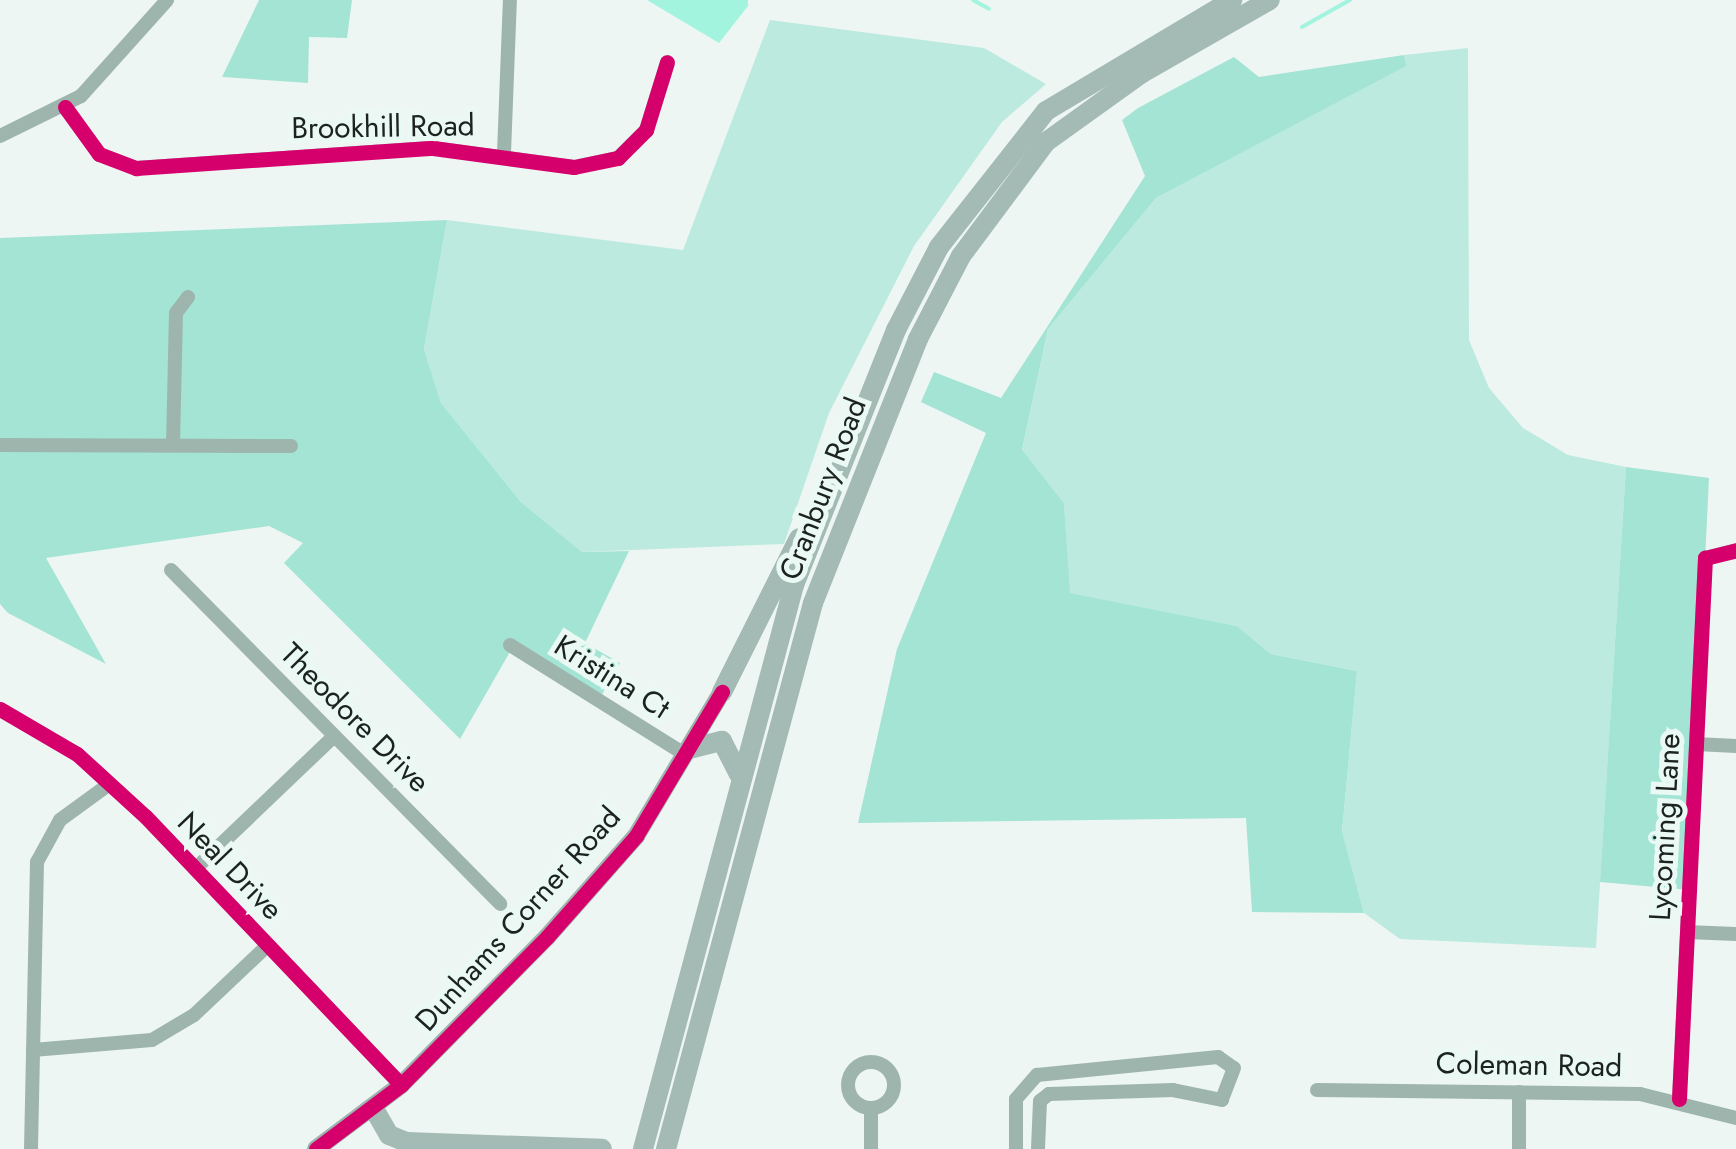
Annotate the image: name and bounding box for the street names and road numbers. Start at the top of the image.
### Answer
street label: Brookhill Road [291,107,475,147]
street label: Cranbury Road [772,393,874,585]
street label: Kristina Ct [548,628,676,726]
street label: Theodore Drive [273,636,437,800]
street label: Lycoming Lane [1642,732,1688,922]
street label: Dunhams Corner Road [408,800,628,1038]
street label: Neal Drive [170,805,290,927]
street label: Coleman Road [1435,1045,1623,1085]

